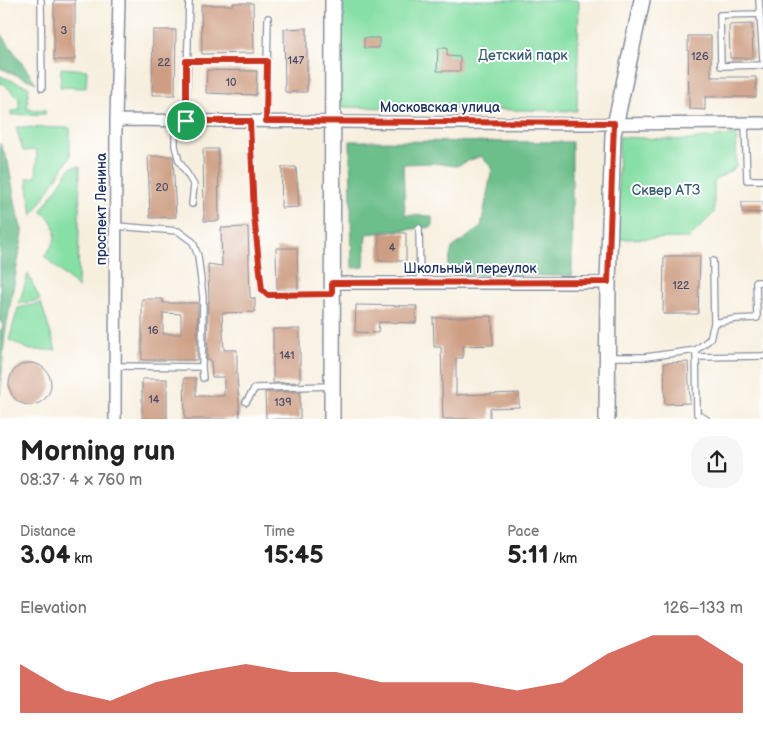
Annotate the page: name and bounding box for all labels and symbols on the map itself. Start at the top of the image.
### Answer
house number: 3 [61,24,68,37]
park label: Детский парк [478,47,568,64]
house number: 126 [691,50,709,63]
house number: 147 [288,54,305,67]
house number: 22 [158,56,171,69]
house number: 10 [226,76,237,89]
street label: Московская улица [380,99,501,116]
pin [165,100,207,142]
street label: проспект Ленина [93,152,110,265]
house number: 20 [156,181,169,194]
park label: Сквер АТЗ [632,182,700,199]
house number: 4 [389,241,396,254]
street label: Школьный переулок [403,260,537,277]
house number: 122 [672,279,690,292]
house number: 16 [148,324,159,337]
house number: 141 [279,349,295,362]
house number: 14 [149,393,160,406]
house number: 139 [274,396,292,409]

